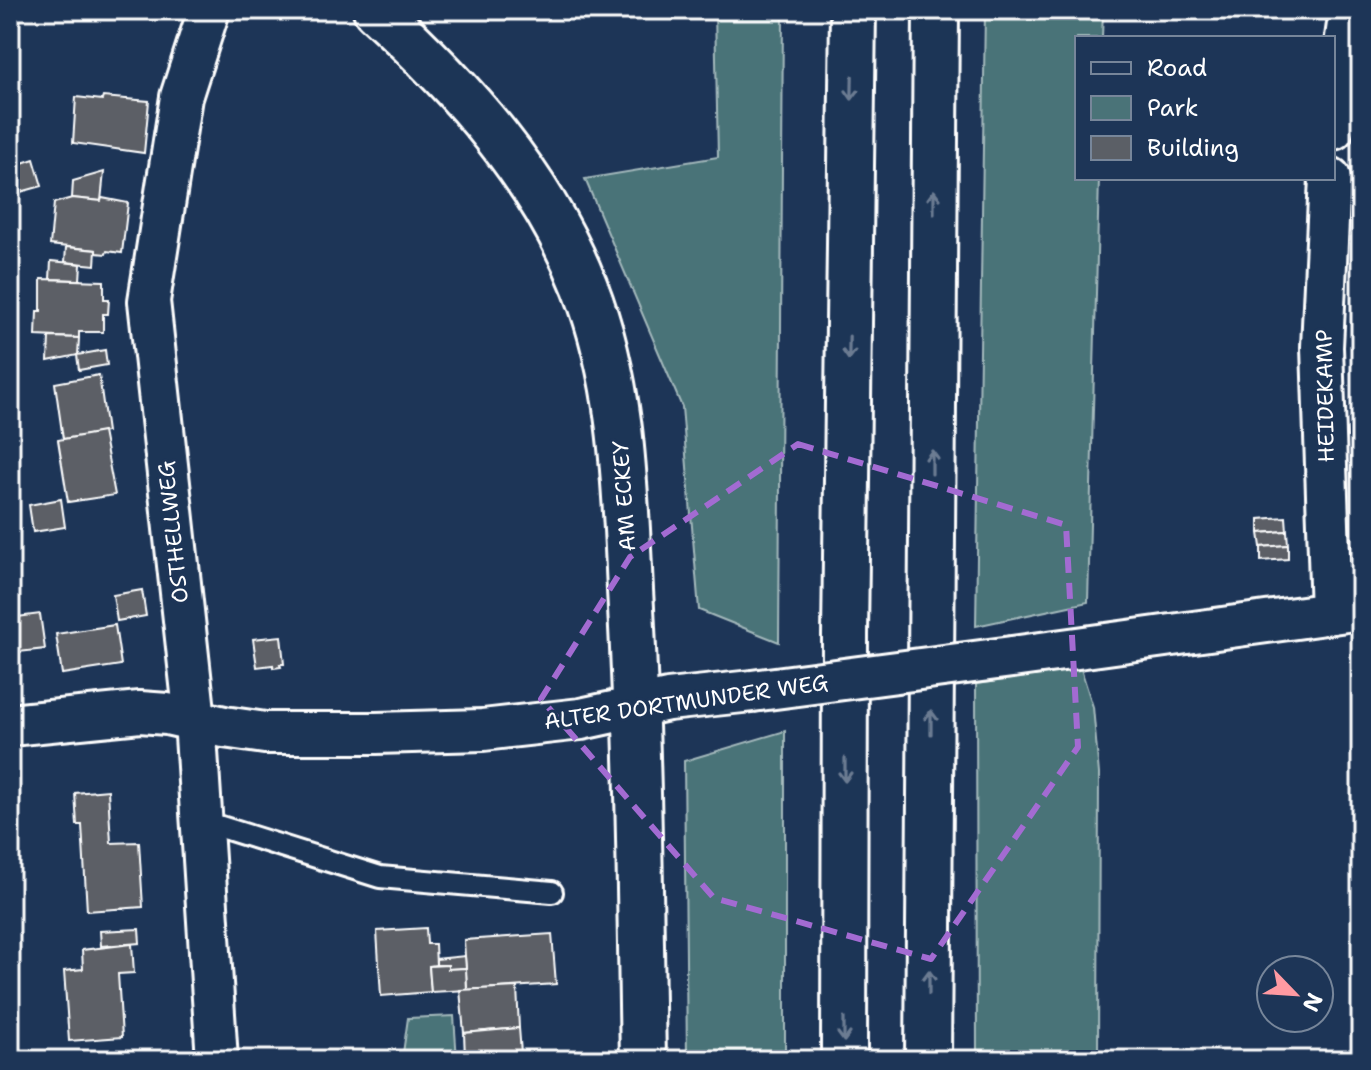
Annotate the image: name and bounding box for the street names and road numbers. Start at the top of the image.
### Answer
street label: HEIDEKAMP [1309,329,1341,463]
street label: AM ECKEY [606,439,642,553]
street label: OSTHELLWEG [151,459,195,604]
street label: ALTER DORTMUNDER WEG [542,668,830,736]

